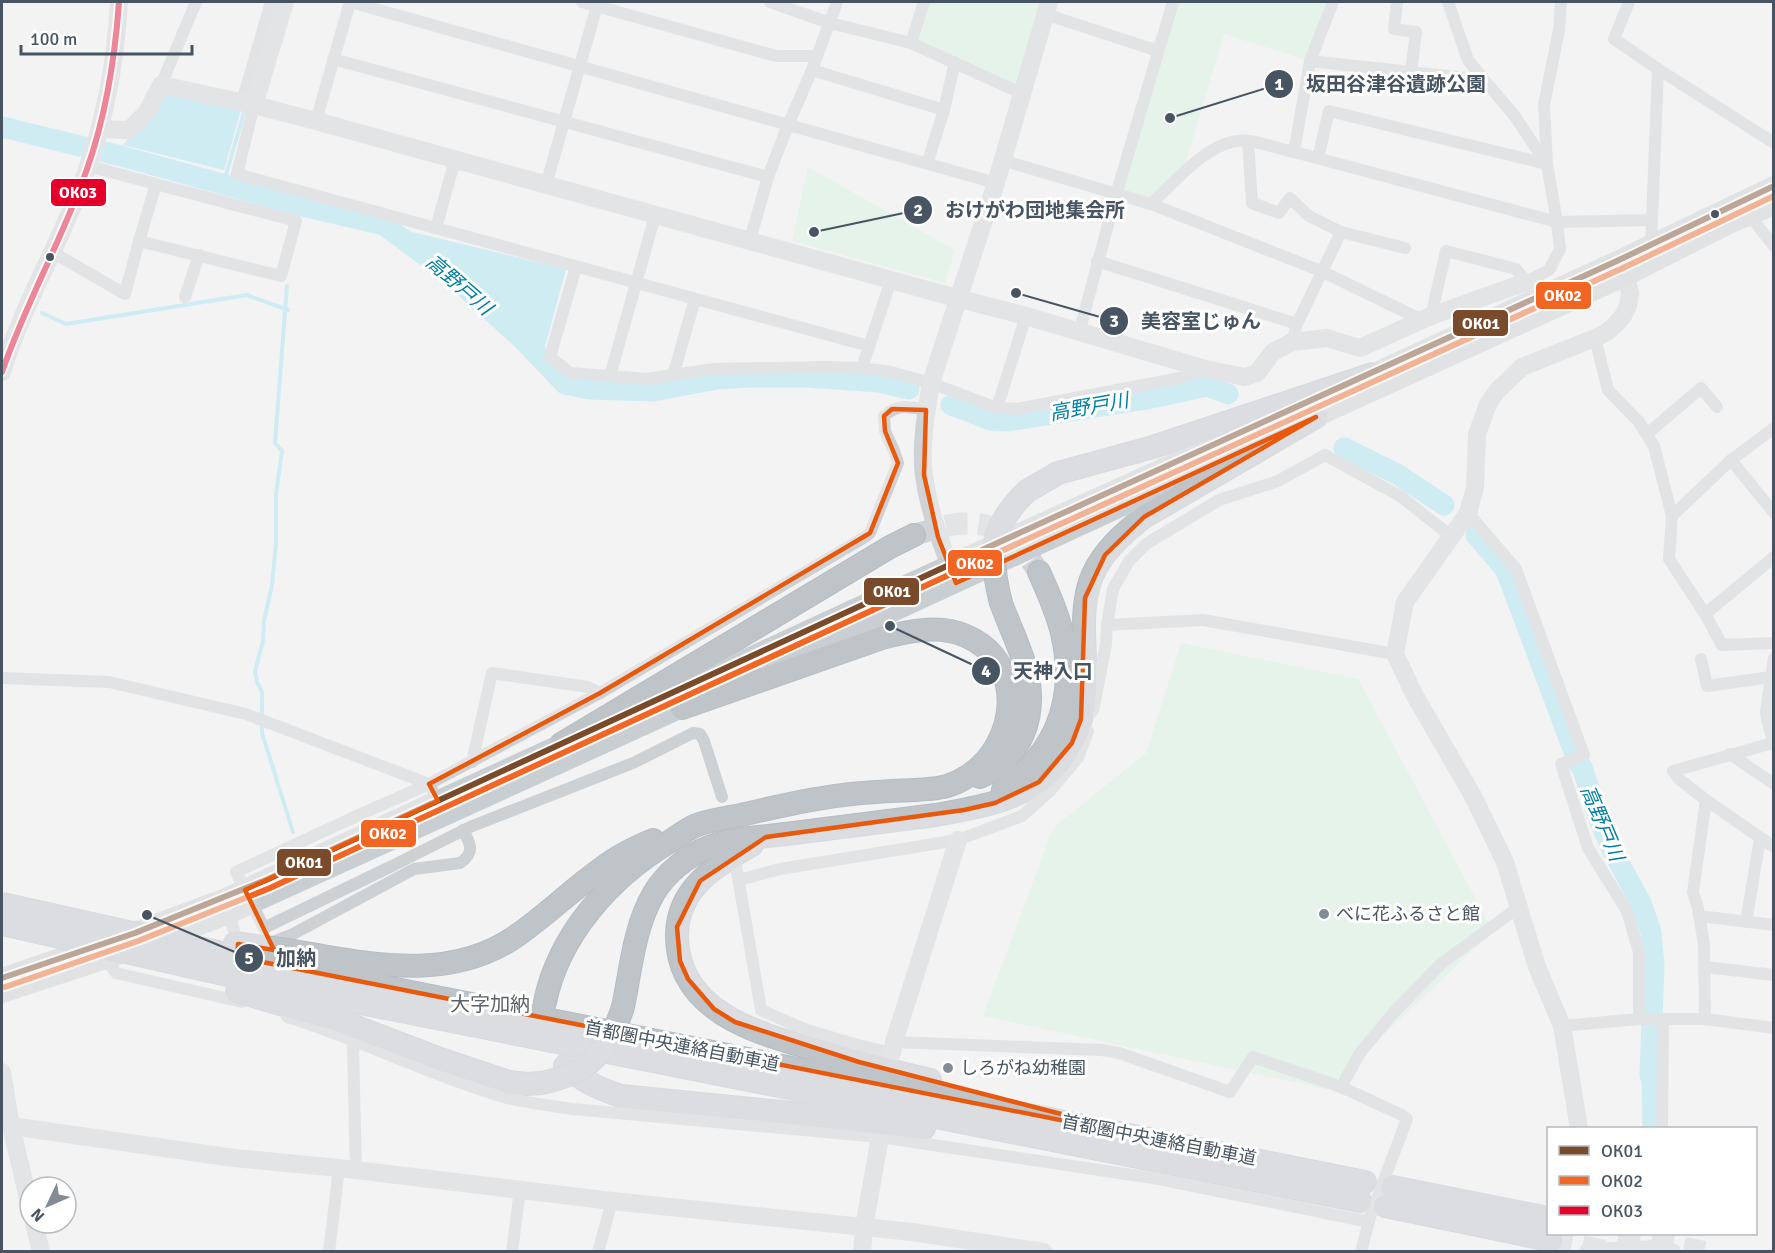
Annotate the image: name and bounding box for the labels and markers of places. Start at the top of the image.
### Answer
callout: 坂田谷津谷遺跡公園 [1264,65,1498,103]
callout: おけがわ団地集会所 [903,191,1137,229]
unlabelled marker [1709,208,1721,220]
unlabelled marker [44,251,56,263]
callout: 美容室じゅん [1099,302,1273,340]
callout: 天神入口 [971,652,1105,690]
place label: べに花ふるさと館 [1336,903,1480,925]
marker: べに花ふるさと館 [1317,907,1331,921]
callout: 加納 [234,939,328,977]
place label: しろがね幼稚園 [960,1057,1086,1079]
marker: しろがね幼稚園 [941,1061,955,1075]

